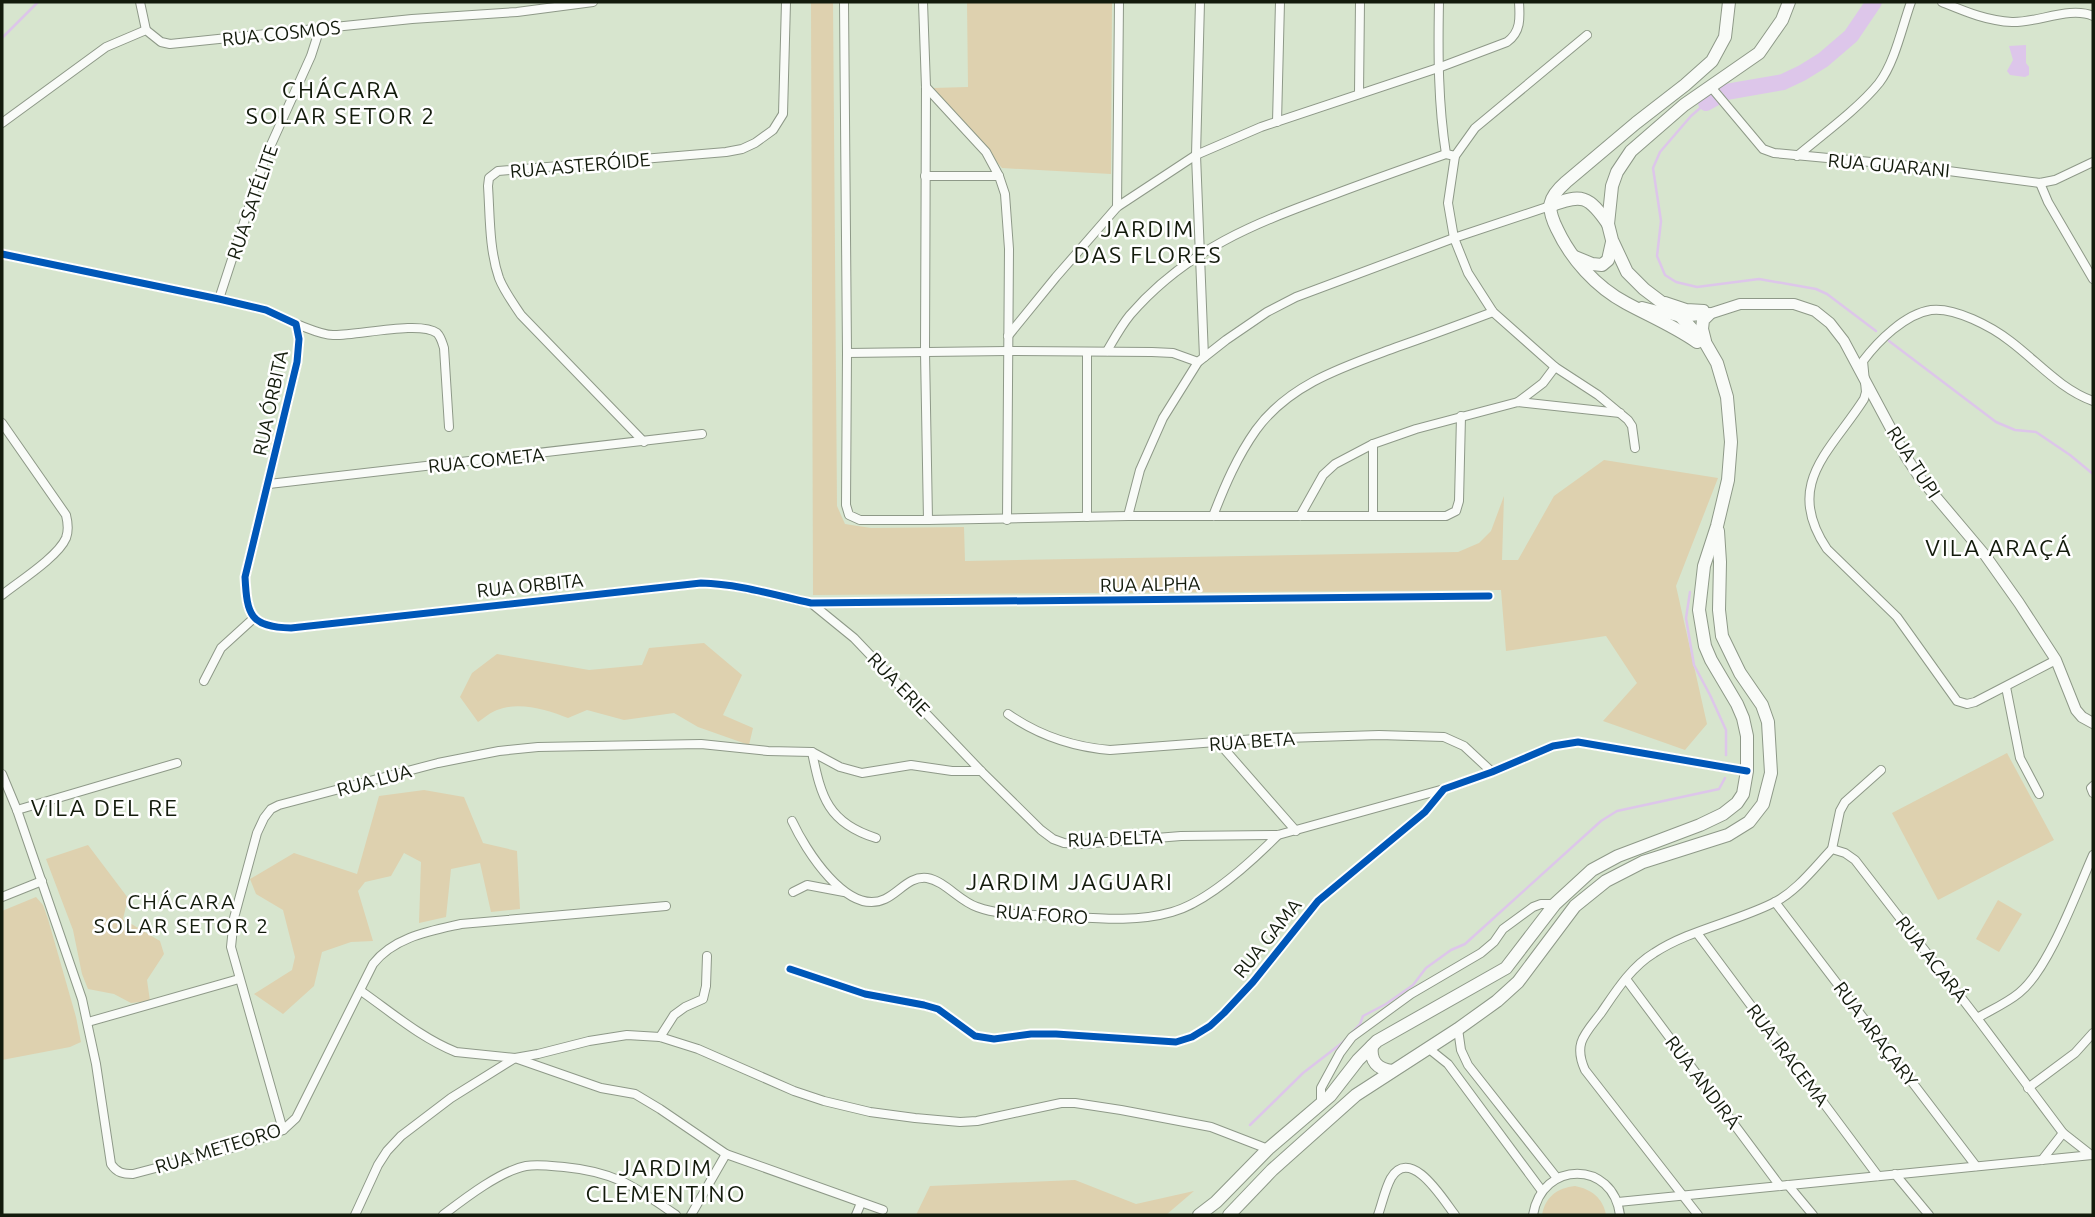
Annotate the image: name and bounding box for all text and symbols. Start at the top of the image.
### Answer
street label: RUA COSMOS [221,16,341,50]
district label: CHÁCARA SOLAR SETOR 2 [246,76,436,128]
street label: RUA SATÉLITE [222,142,282,262]
street label: RUA ASTERÓIDE [509,148,651,182]
street label: RUA GUARANI [1827,149,1951,181]
district label: JARDIM DAS FLORES [1074,216,1222,267]
street label: RUA ÓRBITA [248,348,292,458]
street label: RUA TUPI [1883,422,1945,502]
street label: RUA COMETA [427,443,546,477]
district label: VILA ARAÇÁ [1925,534,2073,560]
street label: RUA ORBITA [476,568,585,602]
street label: RUA ALPHA [1100,572,1201,596]
street label: RUA ERIE [863,648,935,720]
street label: RUA BETA [1208,727,1296,755]
street label: RUA LUA [334,759,414,801]
district label: VILA DEL RE [31,795,179,820]
street label: RUA DELTA [1067,825,1164,851]
district label: JARDIM JAGUARI [966,869,1174,894]
district label: CHÁCARA SOLAR SETOR 2 [94,889,270,937]
street label: RUA GAMA [1228,894,1306,982]
street label: RUA FORO [995,900,1089,928]
street label: RUA ACARÁ [1892,912,1973,1007]
street label: RUA ARAÇARY [1829,977,1923,1091]
street label: RUA IRACEMA [1742,1000,1834,1111]
street label: RUA ANDIRÁ [1661,1031,1745,1133]
street label: RUA METEORO [152,1118,284,1178]
district label: JARDIM CLEMENTINO [586,1155,746,1206]

